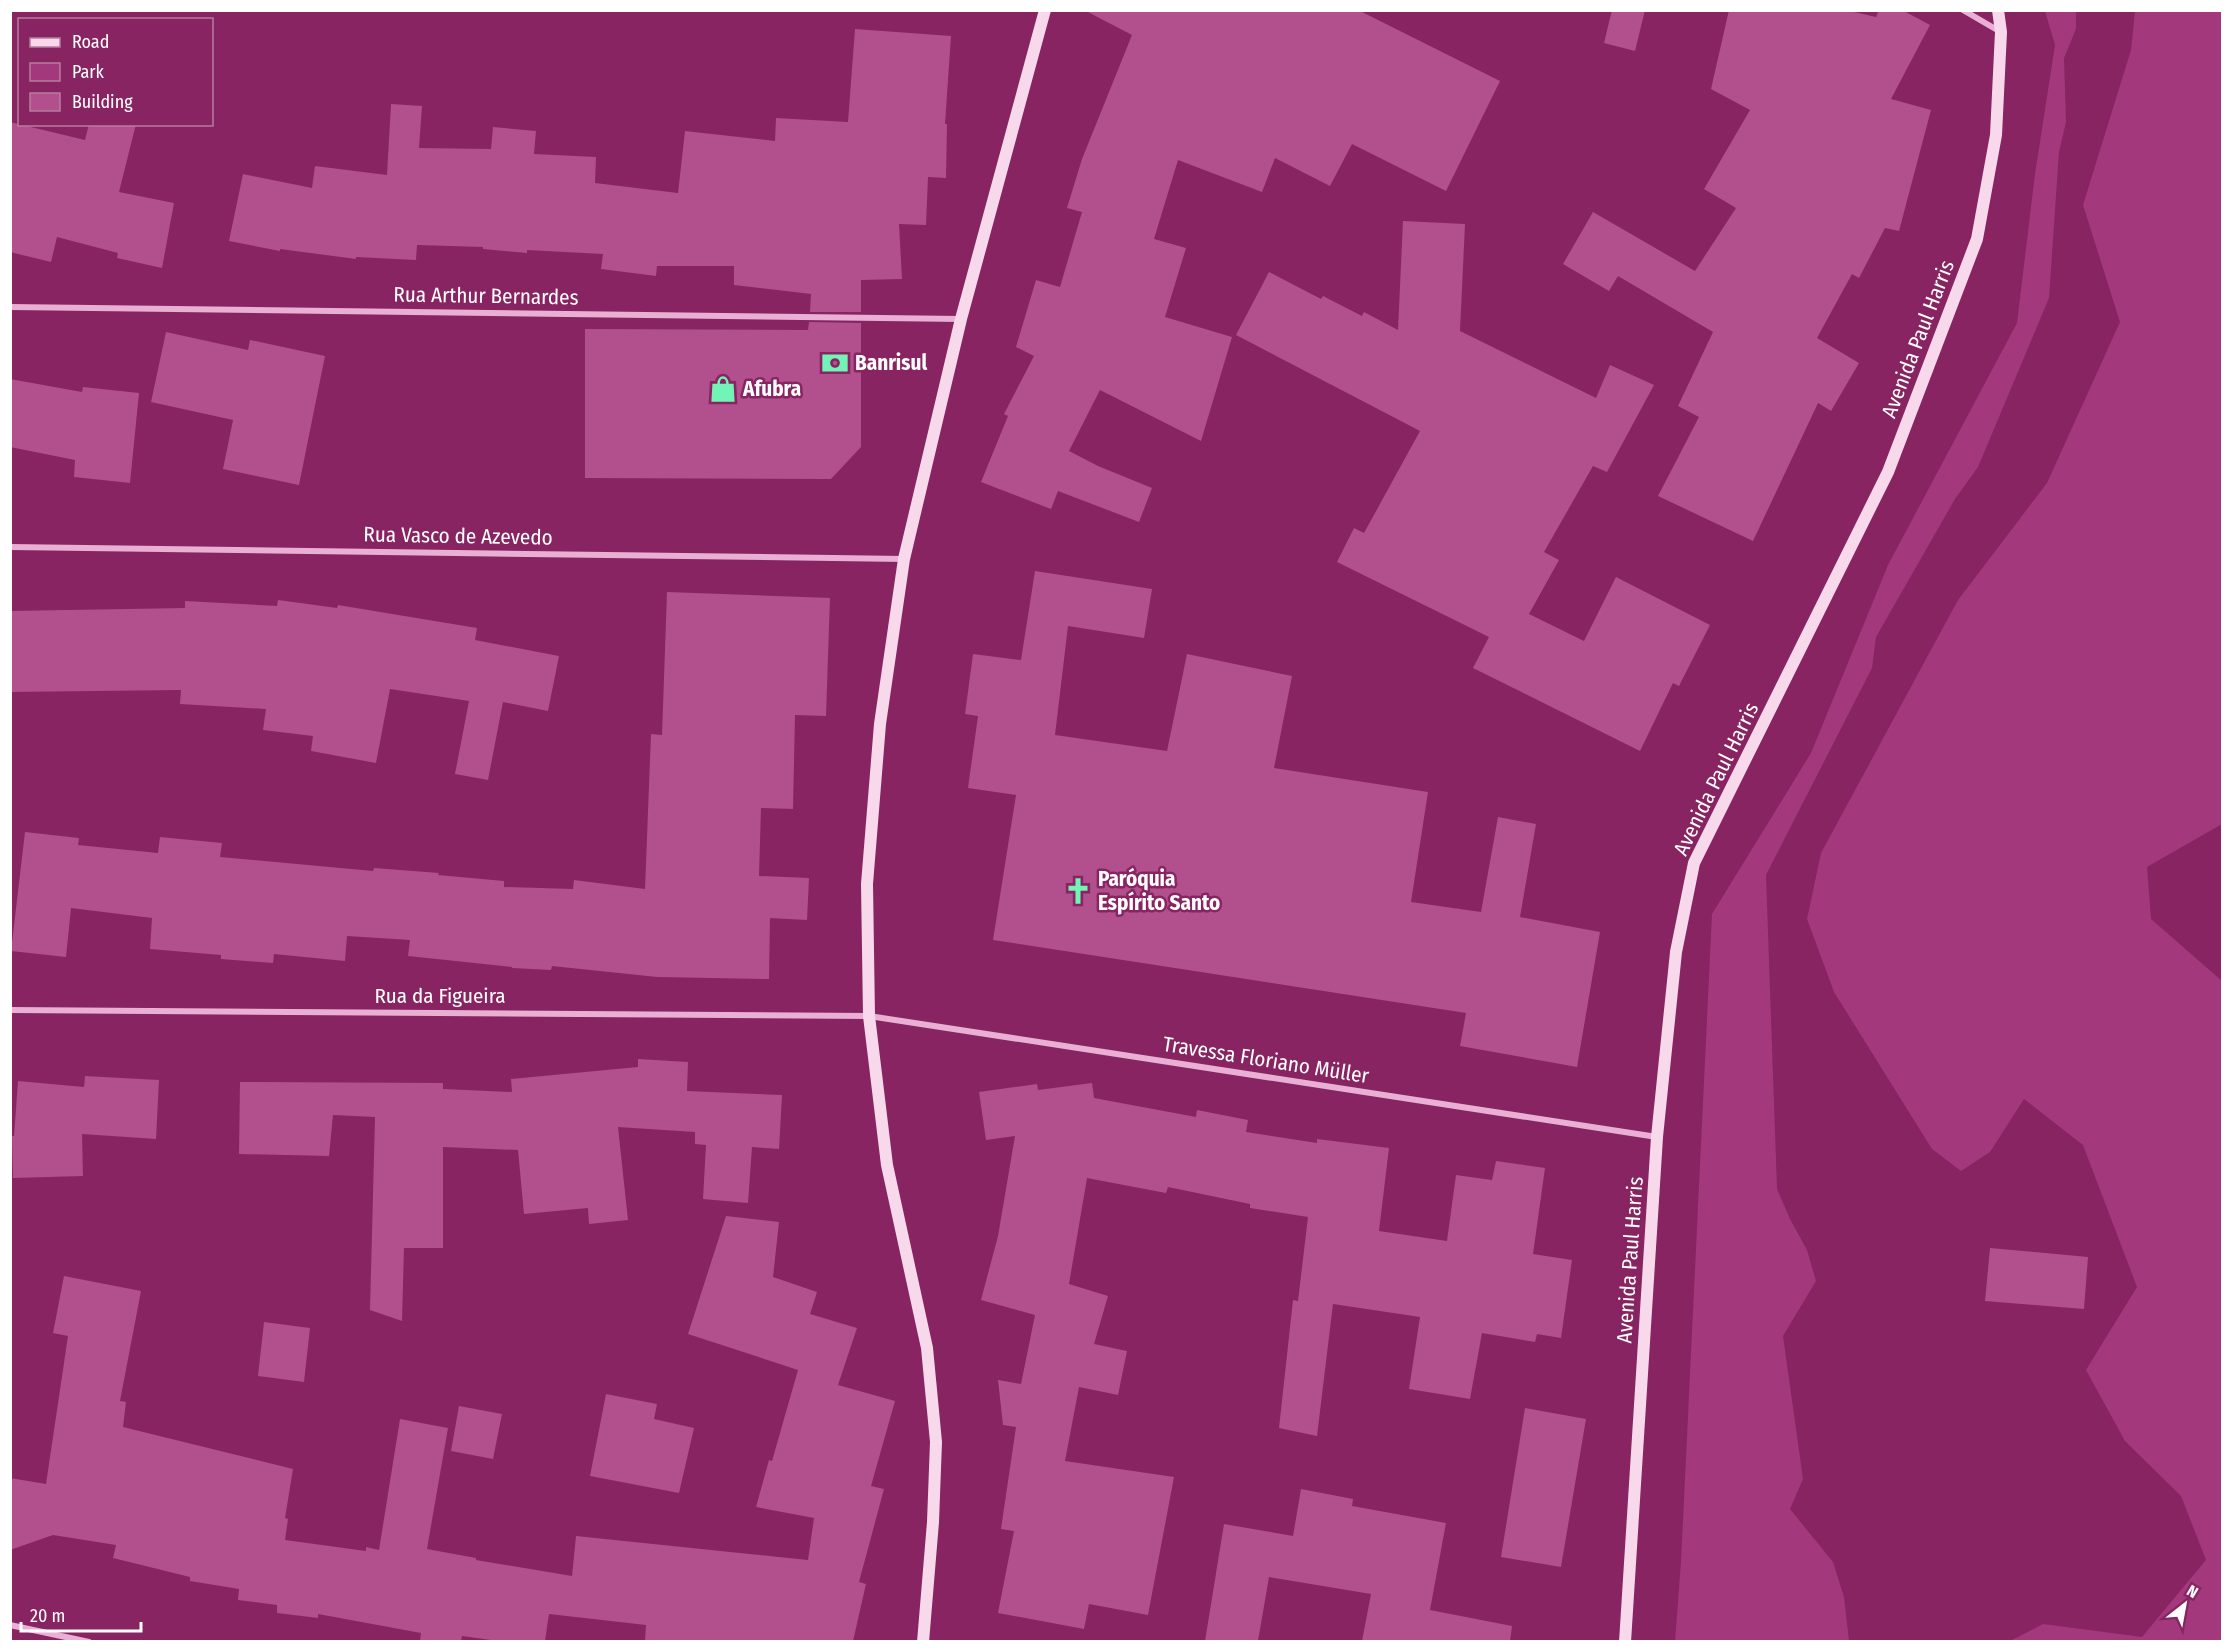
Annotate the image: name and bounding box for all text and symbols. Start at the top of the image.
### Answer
legend [18,18,213,126]
text: Road [72,31,109,53]
text: Park [72,61,105,83]
text: Building [72,91,133,113]
street label: Avenida Paul Harris [1876,256,1960,422]
street label: Rua Arthur Bernardes [393,281,579,311]
bank icon: Banrisul [820,348,850,378]
place label: Banrisul [855,350,927,376]
shop icon: Afubra [708,374,738,404]
place label: Afubra [742,376,801,402]
street label: Rua Vasco de Azevedo [363,521,553,551]
street label: Avenida Paul Harris [1668,698,1764,860]
place label: Paróquia Espírito Santo [1098,866,1220,916]
church icon: Paróquia Espírito Santo [1063,876,1093,906]
street label: Rua da Figueira [374,983,506,1009]
street label: Travessa Floriano Müller [1161,1031,1372,1089]
street label: Avenida Paul Harris [1611,1176,1649,1344]
north arrow [2155,1574,2215,1634]
text: N [2183,1581,2201,1602]
scale bar [21,1595,141,1633]
text: 20 m [30,1605,65,1627]

